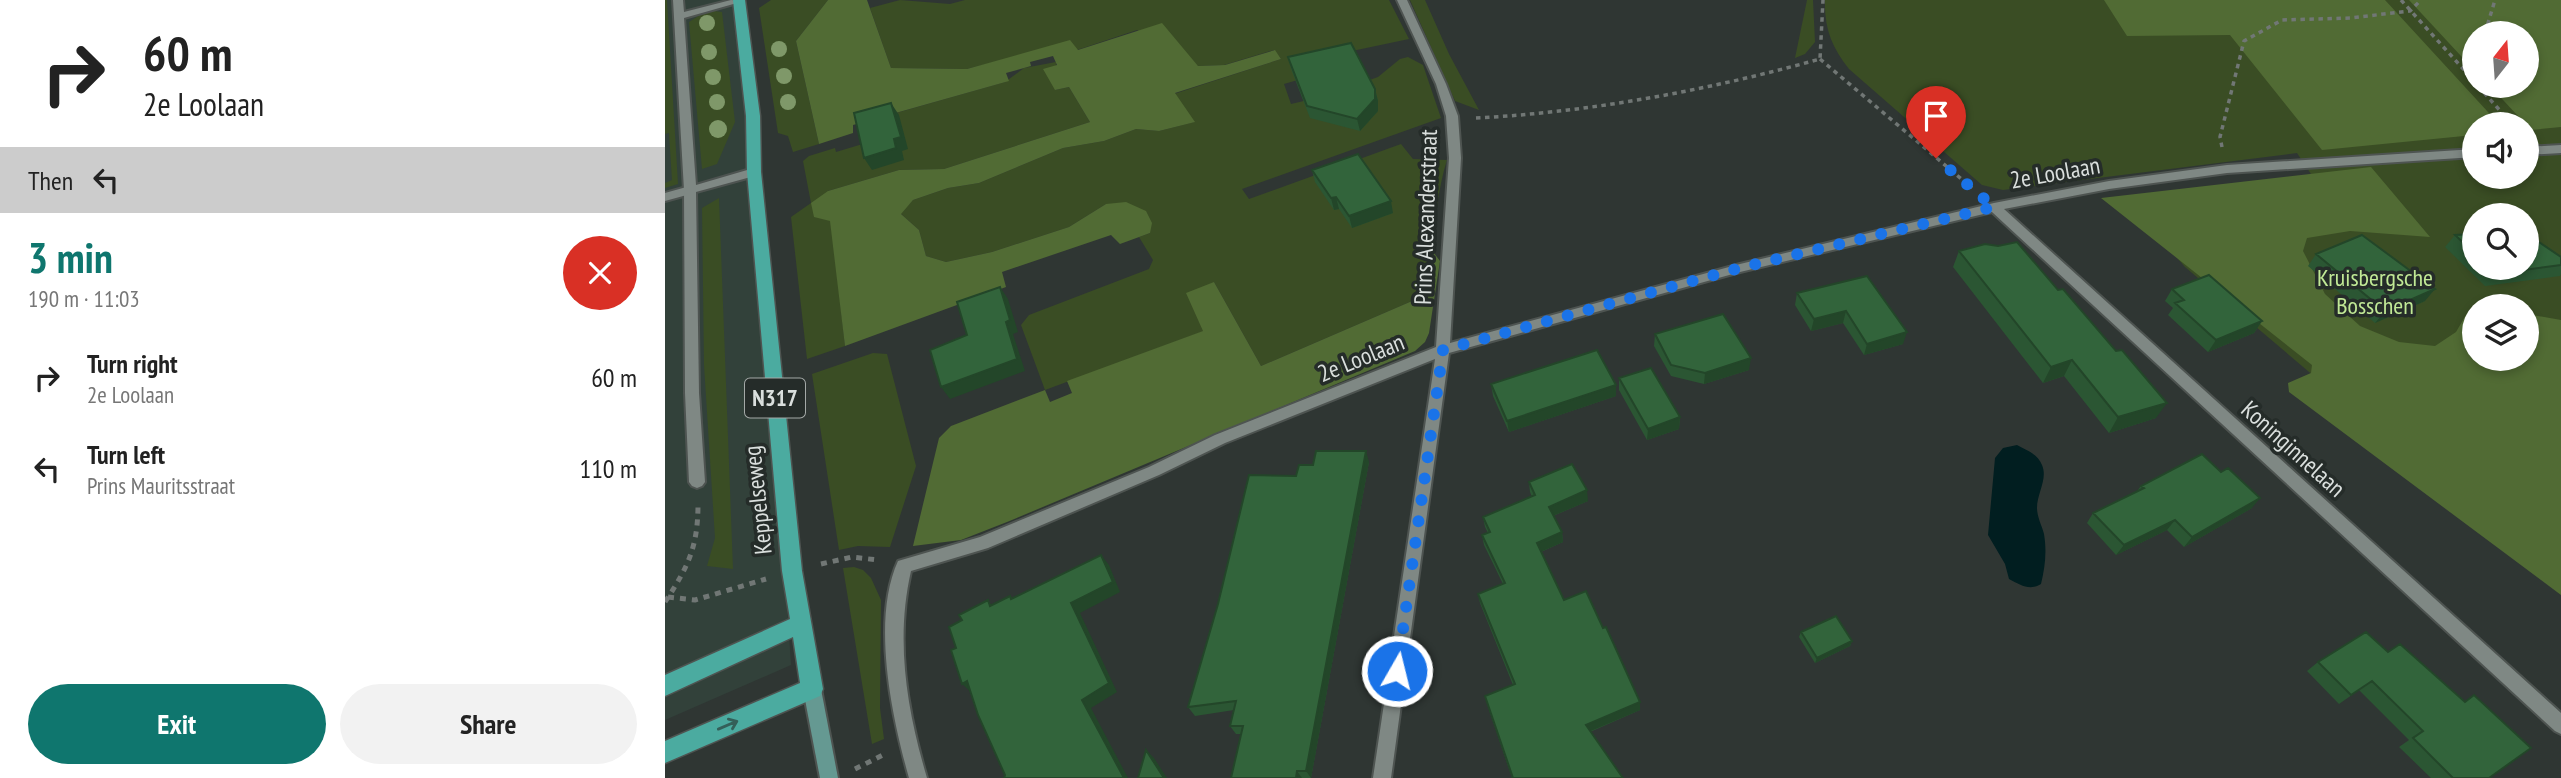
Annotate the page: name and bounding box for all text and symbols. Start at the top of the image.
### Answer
text: 60 m [143,21,232,85]
north arrow [2462,21,2539,98]
map controls [2462,21,2539,371]
icon: right [28,28,119,119]
text: 2e Loolaan [143,83,264,125]
pin [1906,86,1966,158]
icon: arrive [1917,97,1955,135]
button: sound [2462,112,2539,189]
street label: Prins Alexanderstraat [1407,128,1444,305]
street label: 2e Loolaan [2008,149,2102,196]
icon: left [87,161,125,199]
text: Then [28,164,73,197]
button: search [2462,203,2539,280]
text: 3 min [28,230,113,285]
button: close [563,236,637,310]
park label: Kruisbergsche Bosschen [2317,262,2433,321]
text: 190 m · 11:03 [28,284,140,313]
button: layers [2462,294,2539,371]
street label: 2e Loolaan [1313,326,1409,389]
text: Turn right [87,347,178,380]
icon: right [28,359,66,397]
text: 60 m [591,361,637,394]
road number: N317 [745,378,805,418]
text: 2e Loolaan [87,380,174,409]
street label: Koninginnelaan [2235,394,2352,503]
text: Turn left [87,438,165,471]
street label: Keppelseweg [736,444,779,556]
icon: left [28,450,66,488]
text: 110 m [579,452,637,485]
text: Prins Mauritsstraat [87,471,235,500]
position arrow [1360,634,1434,708]
button: Exit [28,684,326,764]
button: Share [340,684,637,764]
one-way arrow [716,718,738,731]

